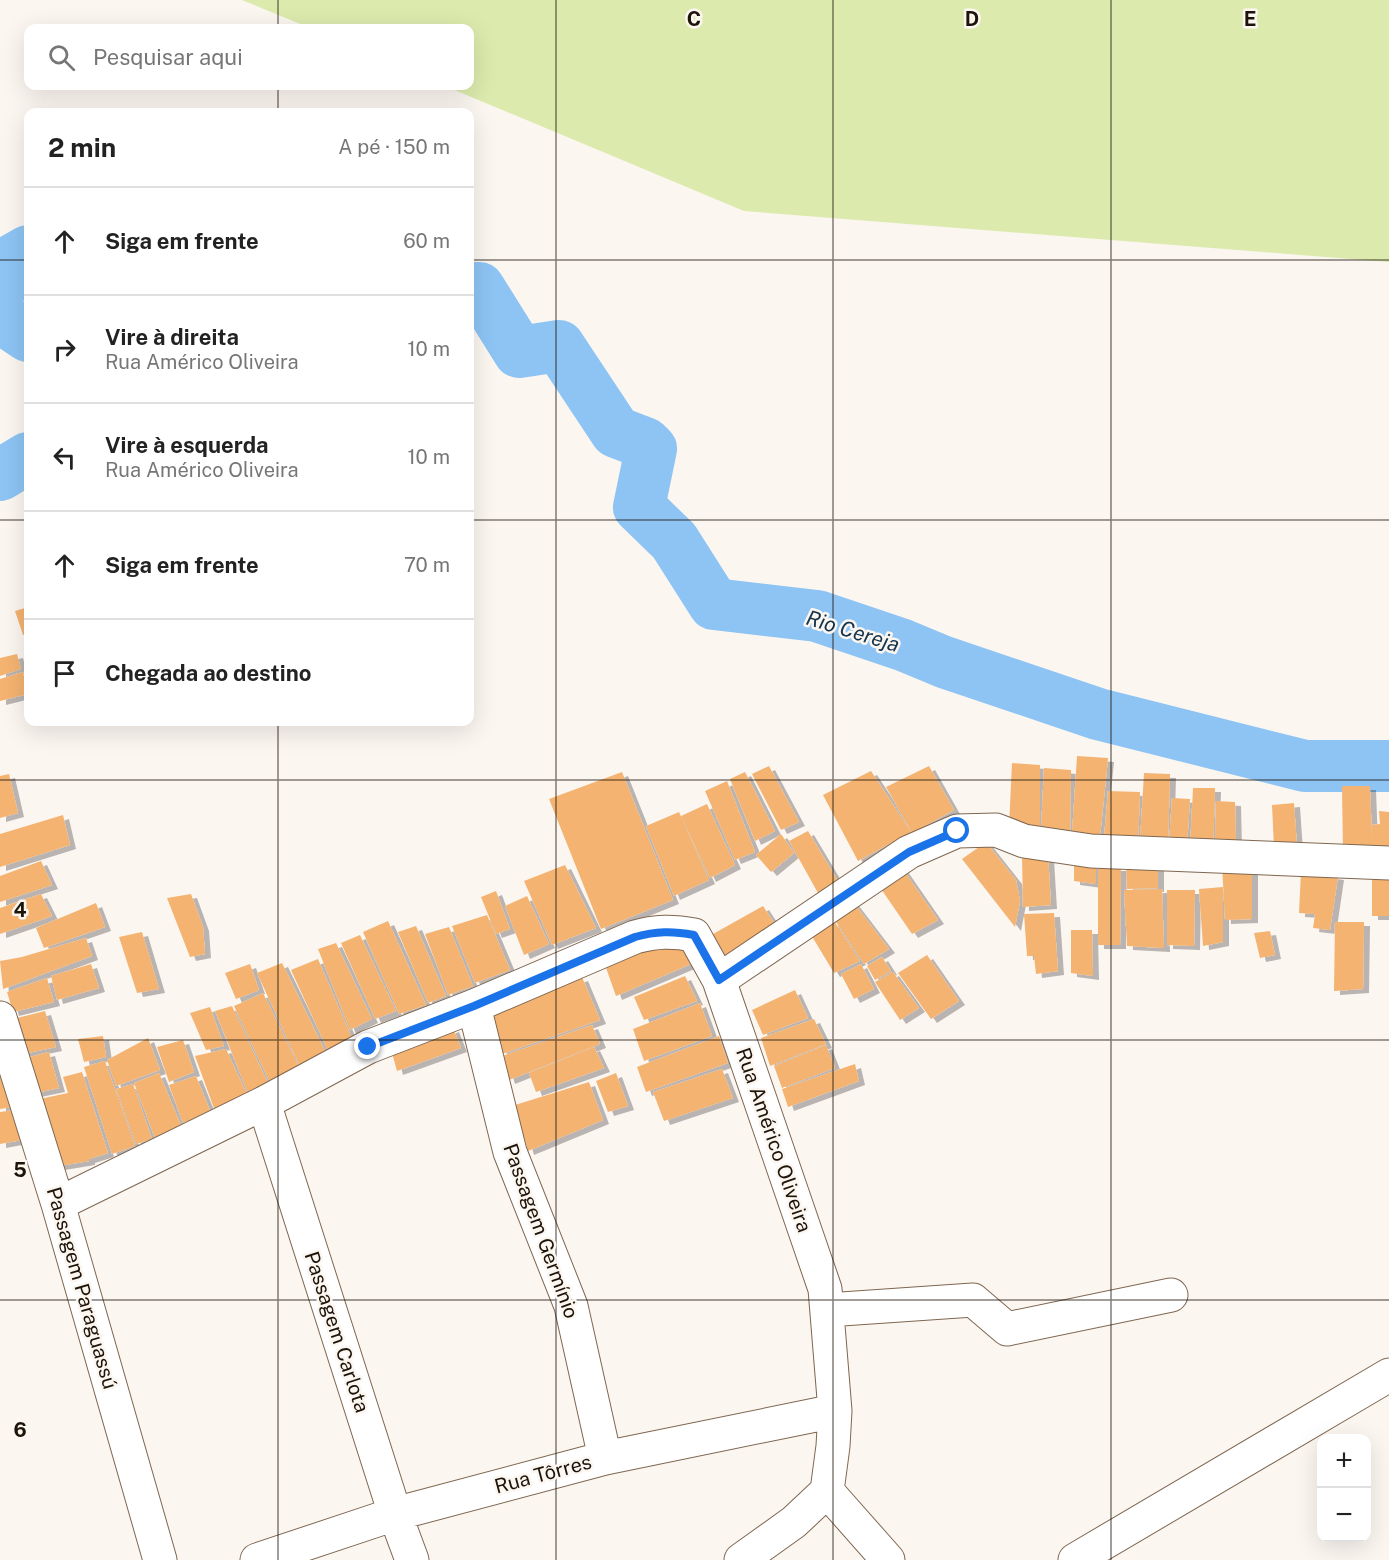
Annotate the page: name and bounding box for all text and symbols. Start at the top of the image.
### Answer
text: C [687,7,701,31]
text: D [965,7,979,31]
text: E [1244,7,1256,31]
search box [24,24,474,90]
icon: search [45,41,78,74]
text: Pesquisar aqui [93,44,243,70]
text: 2 min [48,132,116,163]
text: A pé · 150 m [338,135,450,159]
icon: ahead [48,225,81,258]
text: Siga em frente [105,228,259,254]
text: 60 m [403,229,450,253]
text: Vire à direita [105,324,239,350]
icon: right [48,333,81,366]
text: 10 m [407,337,450,361]
text: Rua Américo Oliveira [105,350,299,374]
text: Vire à esquerda [105,432,269,458]
icon: left [48,441,81,474]
text: 10 m [407,445,450,469]
text: Rua Américo Oliveira [105,458,299,482]
icon: ahead [48,549,81,582]
text: Siga em frente [105,552,259,578]
text: 70 m [404,553,450,577]
water label: Rio Cereja [803,605,903,657]
icon: arrive [48,657,81,690]
text: Chegada ao destino [105,660,311,686]
route start [943,817,969,843]
text: 4 [13,898,27,922]
route end [354,1033,380,1059]
street label: Rua Américo Oliveira [731,1045,817,1235]
street label: Passagem Germínio [498,1140,584,1322]
text: 5 [13,1158,27,1182]
street label: Passagem Paraguassú [42,1184,122,1392]
street label: Passagem Carlota [300,1248,374,1416]
text: 6 [13,1418,27,1442]
map controls [1317,1434,1371,1542]
button: + [1317,1434,1371,1488]
street label: Rua Tôrres [492,1450,594,1498]
button: − [1317,1488,1371,1542]

